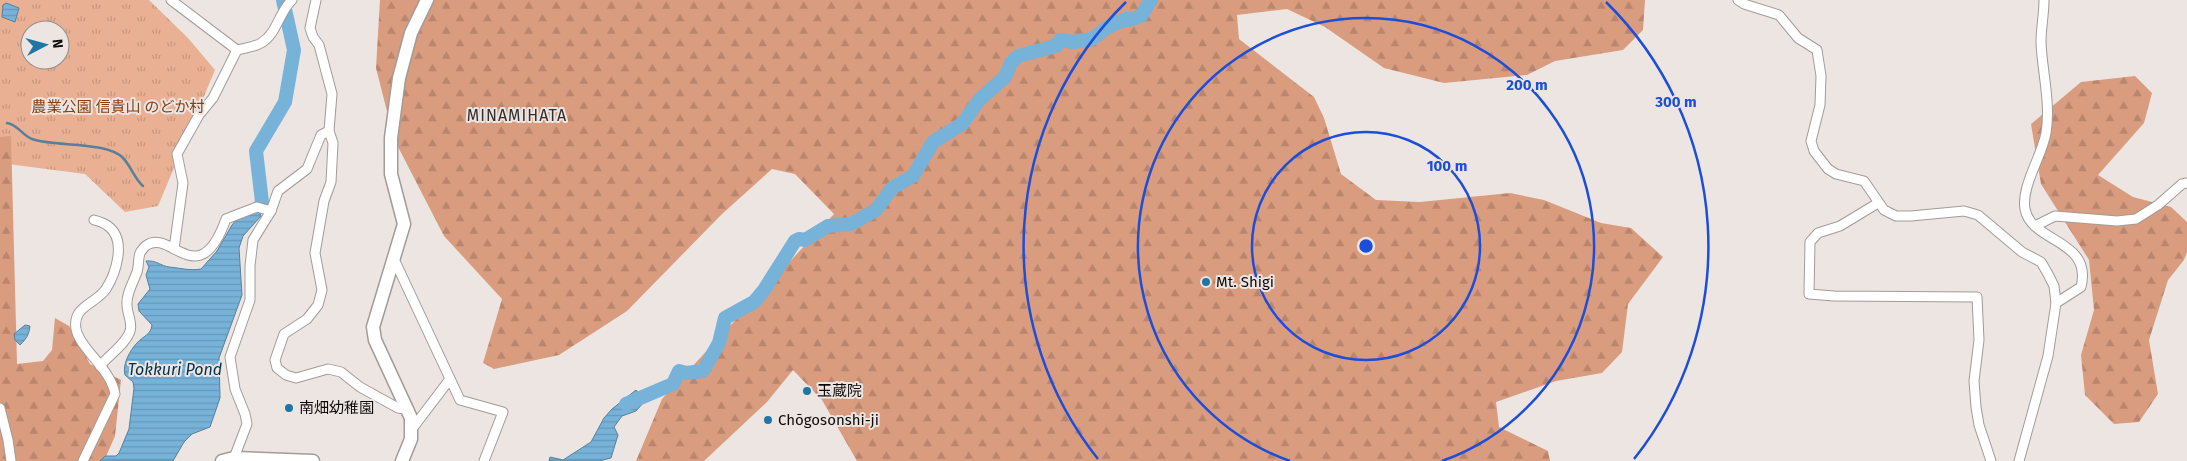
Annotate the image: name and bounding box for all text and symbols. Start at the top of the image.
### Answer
north arrow [20,20,70,70]
text: N [48,38,66,49]
text: 200 m [1506,76,1548,94]
text: 300 m [1654,93,1697,111]
park label: 農業公園 信貴山 のどか村 [32,98,204,116]
district label: MINAMIHATA [467,106,567,125]
text: 100 m [1427,157,1467,175]
centre of rings [1357,237,1375,255]
place label: Mt. Shigi [1216,273,1274,291]
marker: Mt. Shigi [1200,276,1212,288]
water label: Tokkuri Pond [128,360,222,379]
place label: 玉蔵院 [817,382,862,400]
marker: 玉蔵院 [801,385,813,397]
place label: 南畑幼稚園 [299,399,374,417]
marker: 南畑幼稚園 [283,402,295,414]
place label: Chōgosonshi-ji [778,411,879,429]
marker: Chōgosonshi-ji [762,414,774,426]

